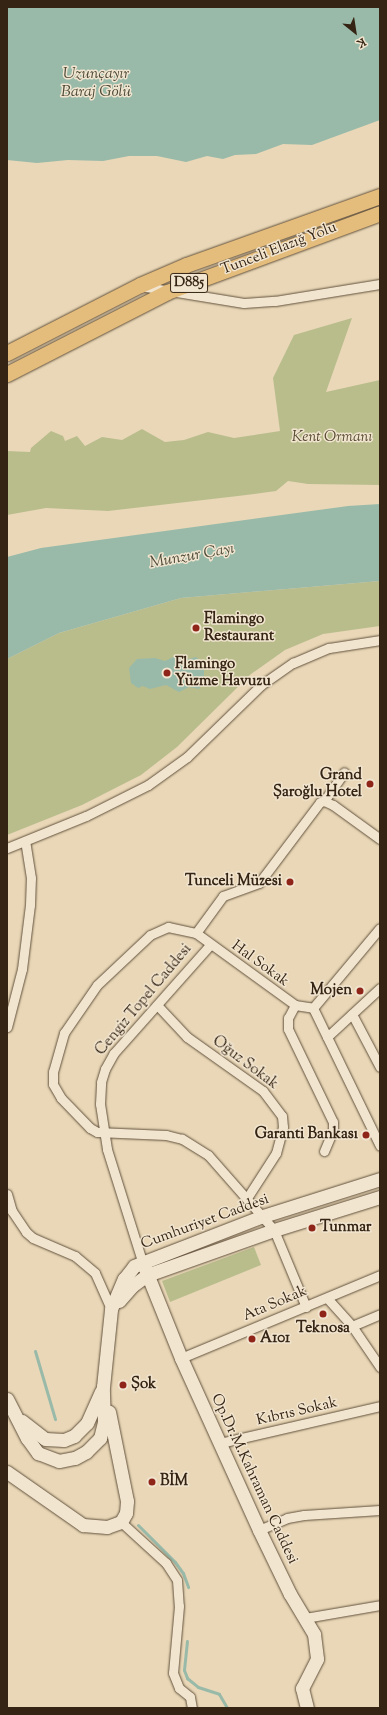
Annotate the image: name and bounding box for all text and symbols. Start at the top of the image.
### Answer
north arrow [335,12,375,52]
text: K [354,33,368,51]
water label: Uzunçayır Baraj Gölü [61,65,131,103]
street label: Tunceli Elazığ Yolu [219,219,339,279]
road number: D885 [170,271,208,295]
park label: Kent Ormanı [292,429,372,447]
water label: Munzur Çayı [148,540,236,574]
place label: Flamingo Restaurant [204,610,274,645]
marker: Flamingo Restaurant [191,623,201,633]
place label: Flamingo Yüzme Havuzu [175,655,271,690]
marker: Flamingo Yüzme Havuzu [162,668,172,678]
place label: Grand Şaroğlu Hotel [273,766,362,801]
marker: Grand Şaroğlu Hotel [365,779,375,789]
place label: Tunceli Müzesi [185,873,282,891]
marker: Tunceli Müzesi [285,877,295,887]
street label: Hal Sokak [228,937,292,991]
street label: Cengiz Topel Caddesi [92,941,196,1059]
place label: Mojen [310,982,352,1000]
marker: Mojen [355,986,365,996]
street label: Oğuz Sokak [208,1032,282,1094]
place label: Garanti Bankası [255,1126,358,1144]
marker: Garanti Bankası [361,1130,371,1140]
street label: Cumhuriyet Caddesi [139,1190,271,1254]
place label: Tunmar [320,1219,371,1237]
marker: Tunmar [307,1223,317,1233]
street label: Ata Sokak [240,1283,310,1325]
marker: Teknosa [318,1309,328,1319]
place label: Teknosa [296,1320,350,1338]
place label: A101 [260,1330,290,1348]
marker: A101 [247,1334,257,1344]
place label: Şok [131,1376,156,1394]
marker: Şok [118,1380,128,1390]
street label: Op.Dr.M.Kahraman Caddesi [207,1391,301,1567]
street label: Kıbrıs Sokak [255,1394,339,1430]
place label: BİM [160,1473,188,1491]
marker: BİM [147,1477,157,1487]

